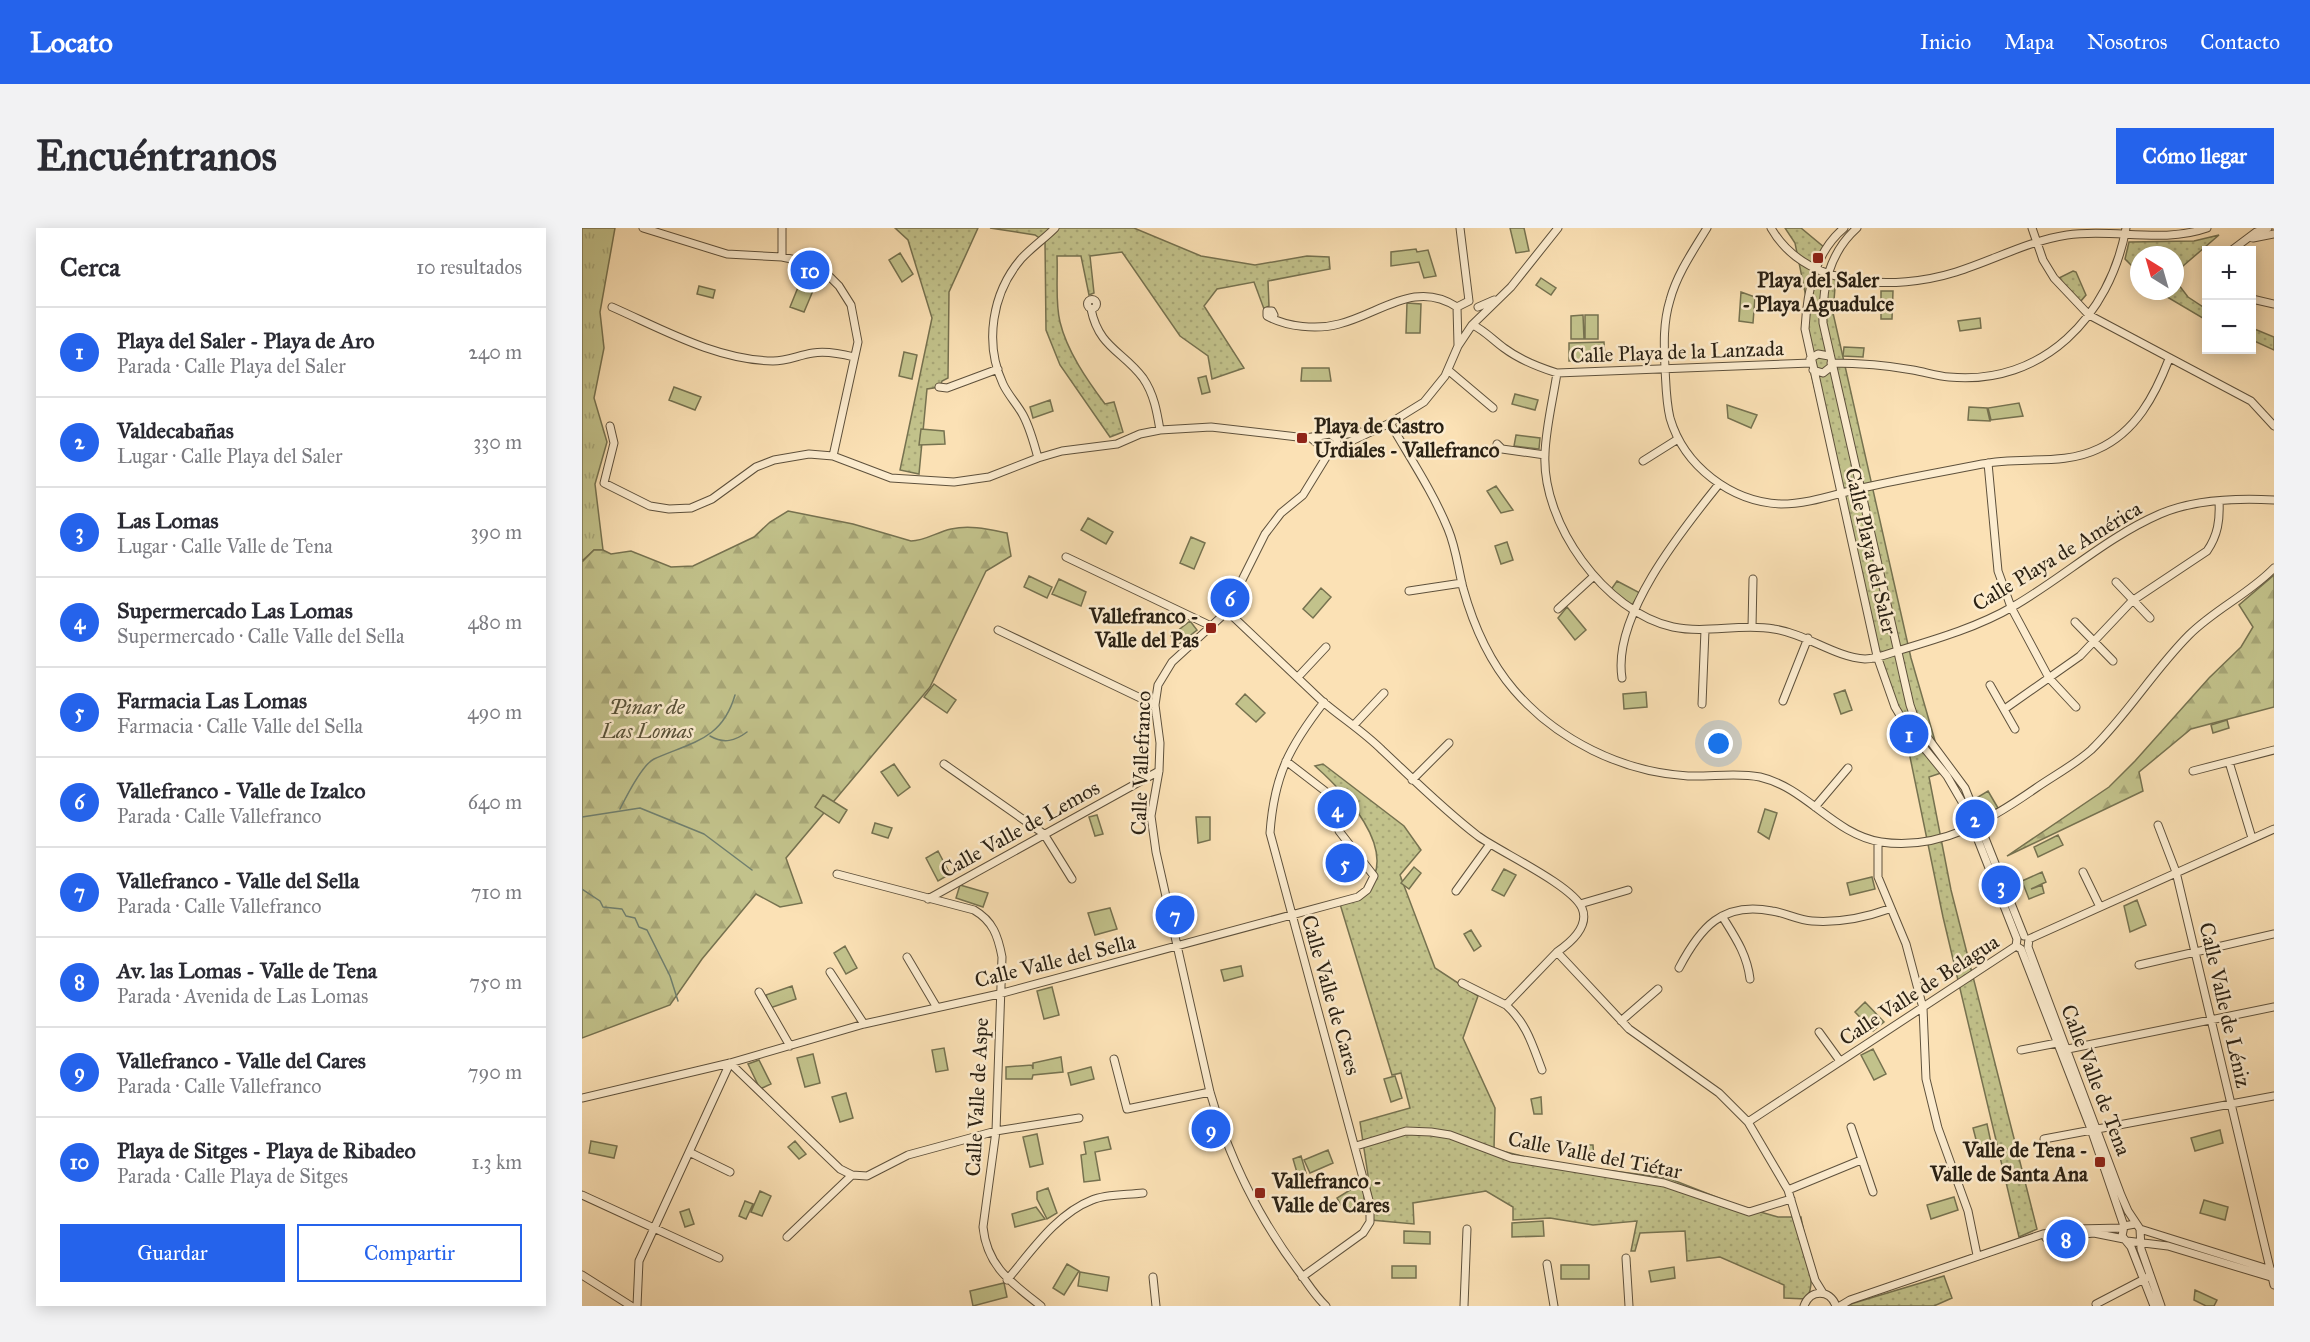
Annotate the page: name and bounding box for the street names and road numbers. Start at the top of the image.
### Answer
street label: Calle Playa de la Lanzada [1570,335,1784,369]
street label: Calle Playa del Saler [1839,465,1903,637]
street label: Calle Playa de América [1968,495,2146,617]
street label: Calle Vallefranco [1125,690,1157,836]
street label: Calle Valle de Lemos [936,774,1104,884]
street label: Calle Valle de Cares [1296,912,1366,1078]
street label: Calle Valle de Léniz [2193,920,2257,1091]
street label: Calle Valle del Sella [972,928,1138,994]
street label: Calle Valle de Belagua [1834,929,2004,1051]
street label: Calle Valle de Tena [2055,1001,2137,1159]
street label: Calle Valle de Aspe [960,1017,994,1177]
street label: Calle Valle del Tiétar [1506,1125,1684,1185]

